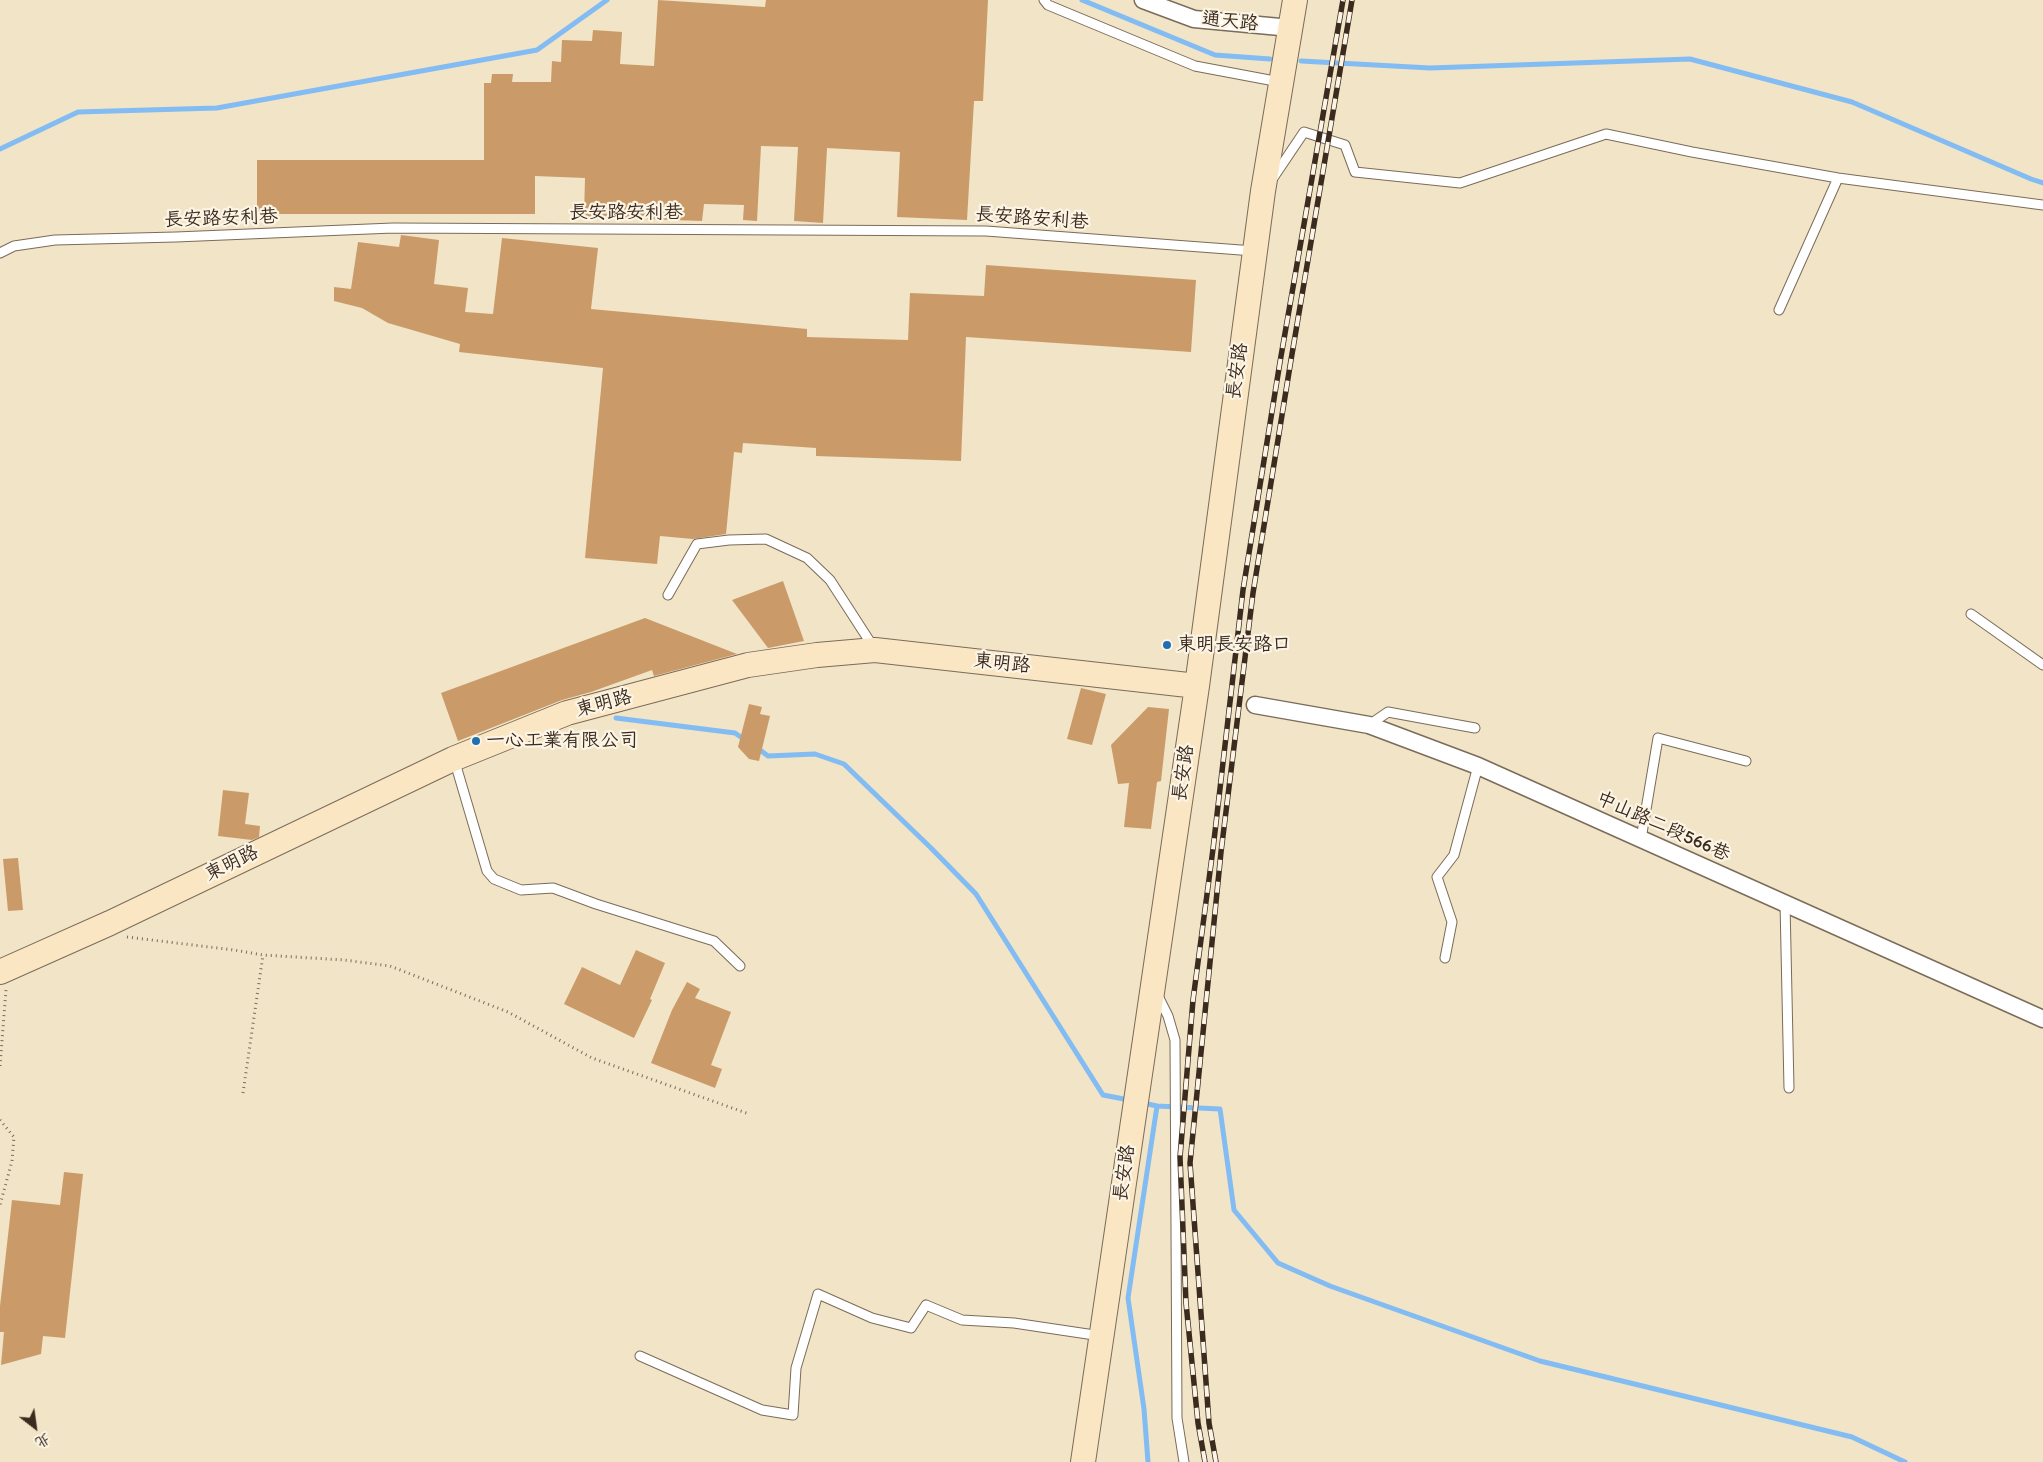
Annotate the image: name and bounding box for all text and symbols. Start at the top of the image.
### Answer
street label: 通天路 [1200,8,1260,36]
street label: 長安路安利巷 [569,202,683,224]
street label: 長安路安利巷 [974,204,1090,234]
street label: 長安路安利巷 [164,206,278,232]
street label: 長安路 [1223,341,1253,401]
place label: 東明長安路口 [1177,634,1291,656]
marker: 東明長安路口 [1161,639,1173,651]
street label: 東明路 [972,650,1032,678]
street label: 東明路 [574,686,634,722]
place label: 一心工業有限公司 [486,730,638,752]
marker: 一心工業有限公司 [470,735,482,747]
street label: 長安路 [1169,743,1199,803]
street label: 中山路二段566巷 [1593,787,1733,867]
street label: 東明路 [201,841,263,887]
street label: 長安路 [1110,1143,1140,1203]
north arrow [10,1402,60,1452]
text: 北 [32,1430,53,1451]

